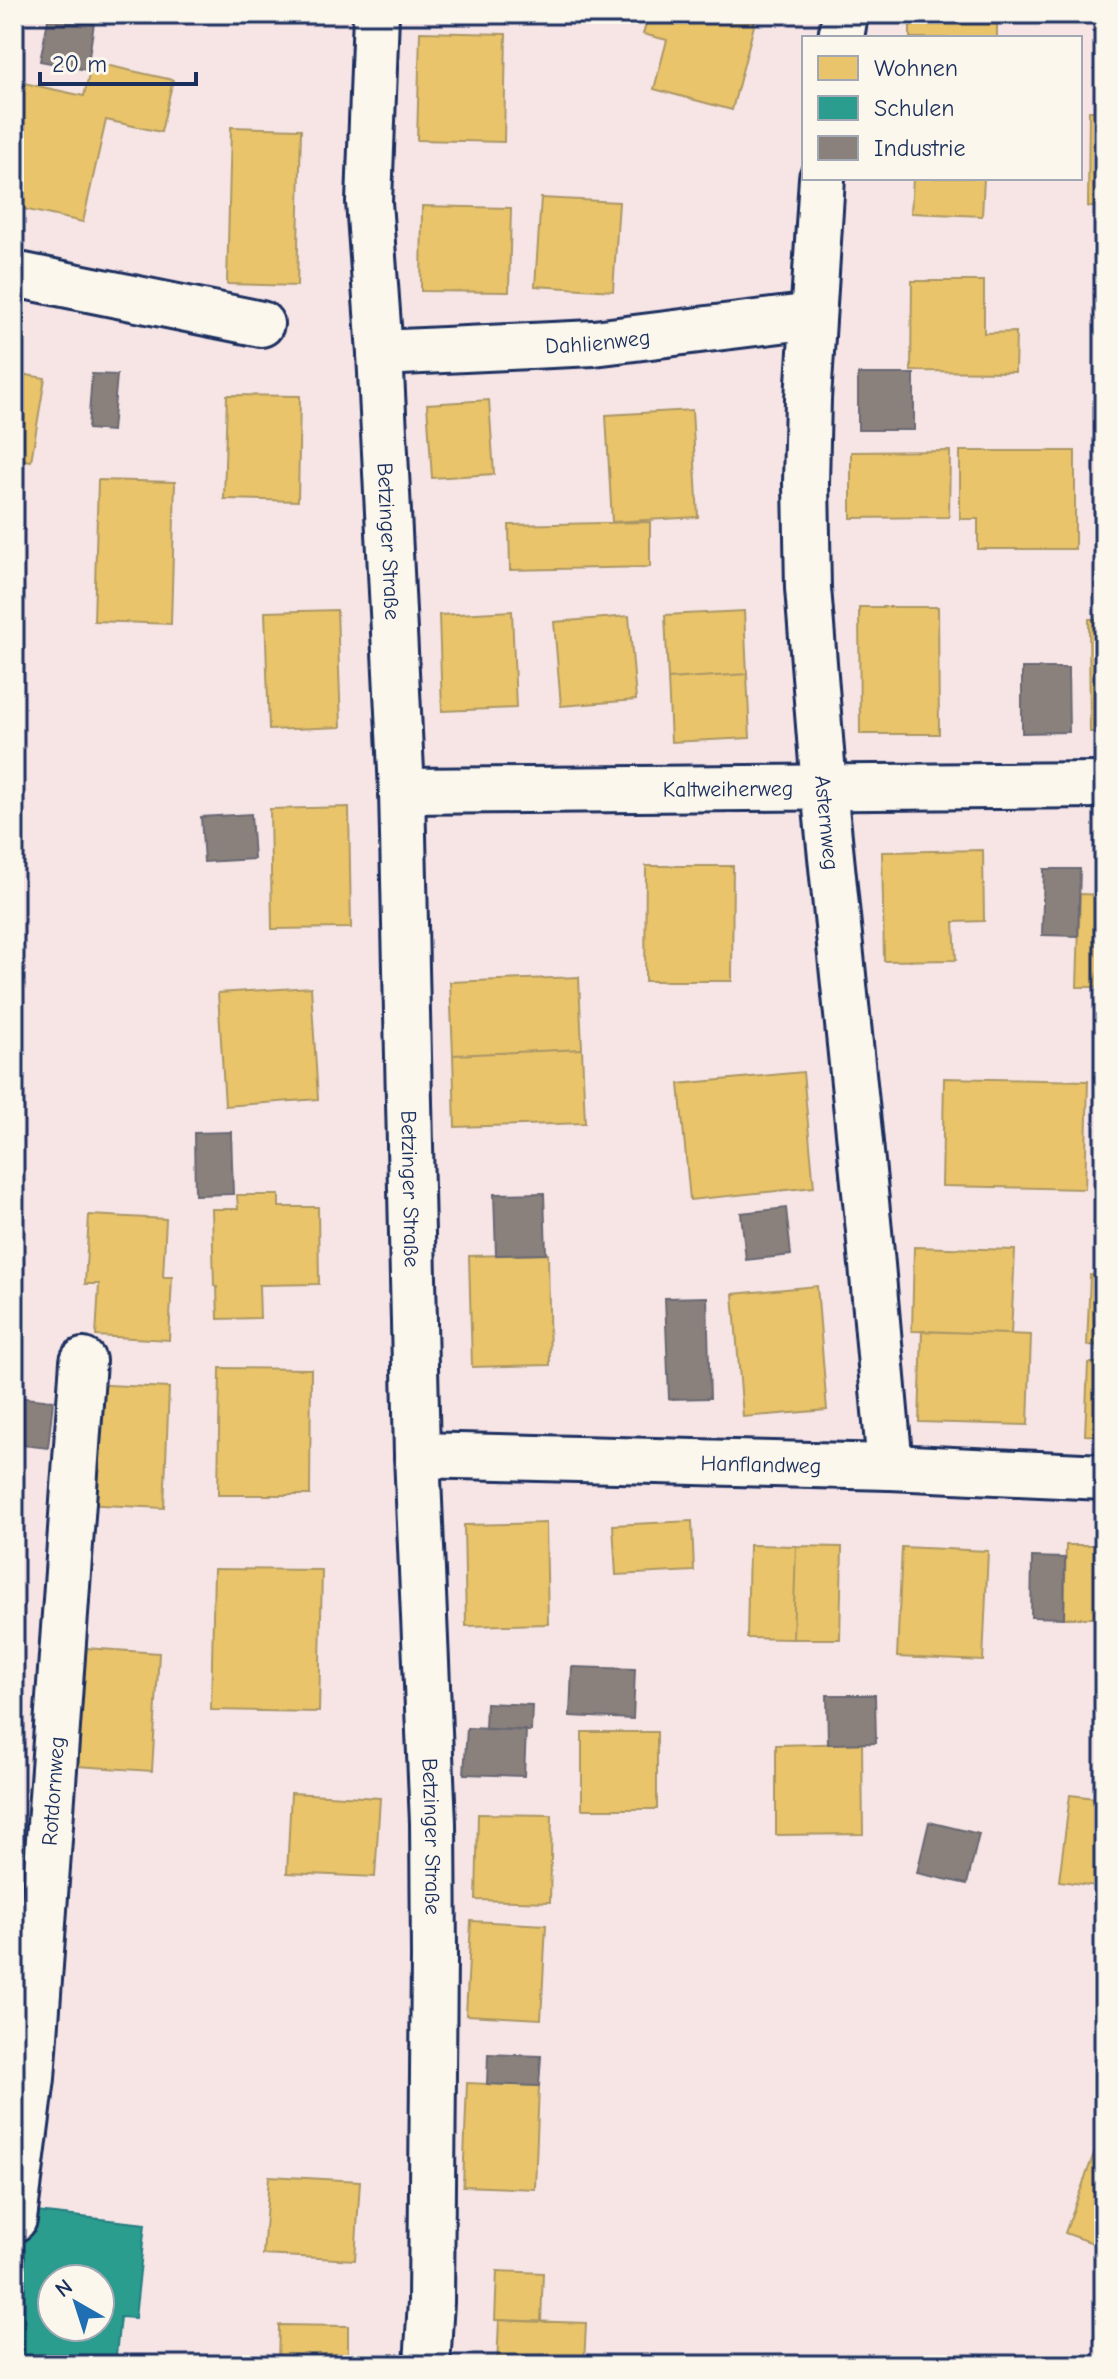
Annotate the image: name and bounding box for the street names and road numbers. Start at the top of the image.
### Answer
street label: Dahlienweg [545,324,652,359]
street label: Betzinger Straße [372,462,405,620]
street label: Asternweg [809,774,844,871]
street label: Kaltweiherweg [663,776,793,803]
street label: Betzinger Straße [395,1110,425,1268]
street label: Hanflandweg [700,1450,822,1479]
street label: Rotdornweg [37,1735,70,1847]
street label: Betzinger Straße [416,1757,446,1915]

